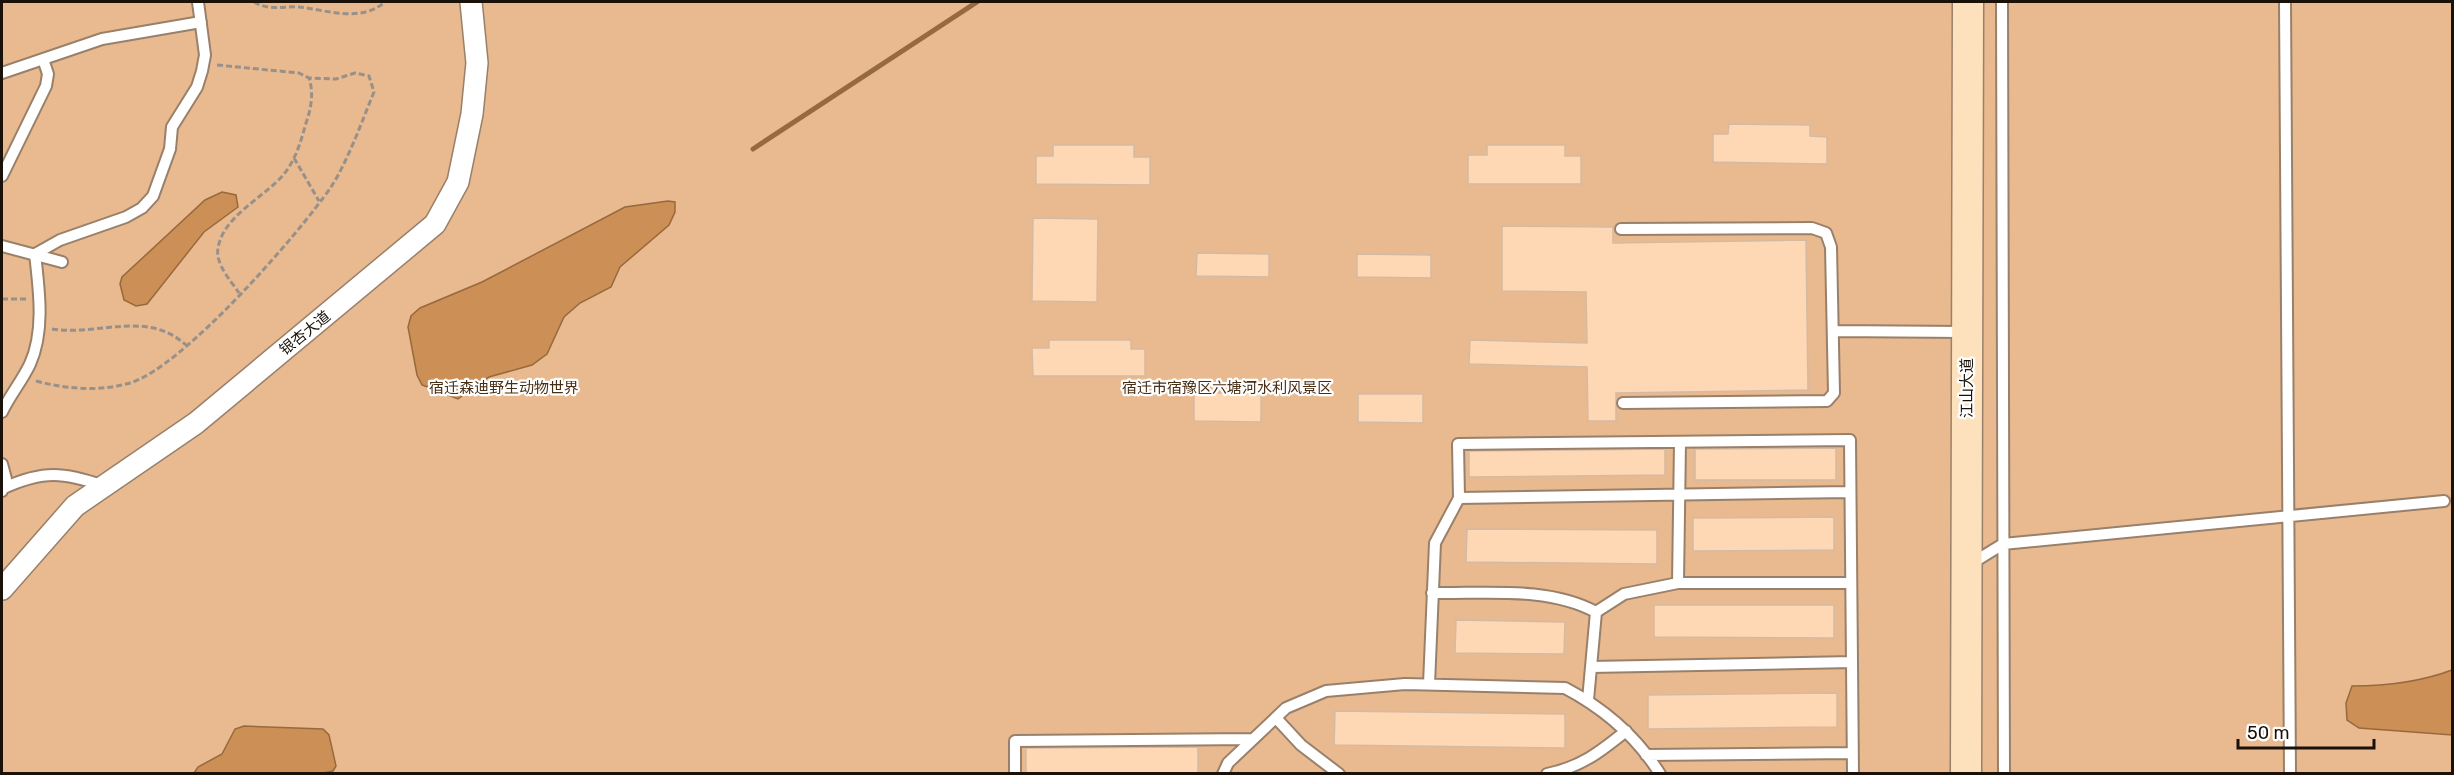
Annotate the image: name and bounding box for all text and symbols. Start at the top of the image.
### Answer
street label: 银杏大道 [276,307,334,359]
street label: 江山大道 [1958,358,1976,418]
park label: 宿迁森迪野生动物世界 [429,379,579,397]
park label: 宿迁市宿豫区六塘河水利风景区 [1122,379,1332,397]
scale bar [2238,712,2374,750]
text: 50 m [2247,722,2290,744]

